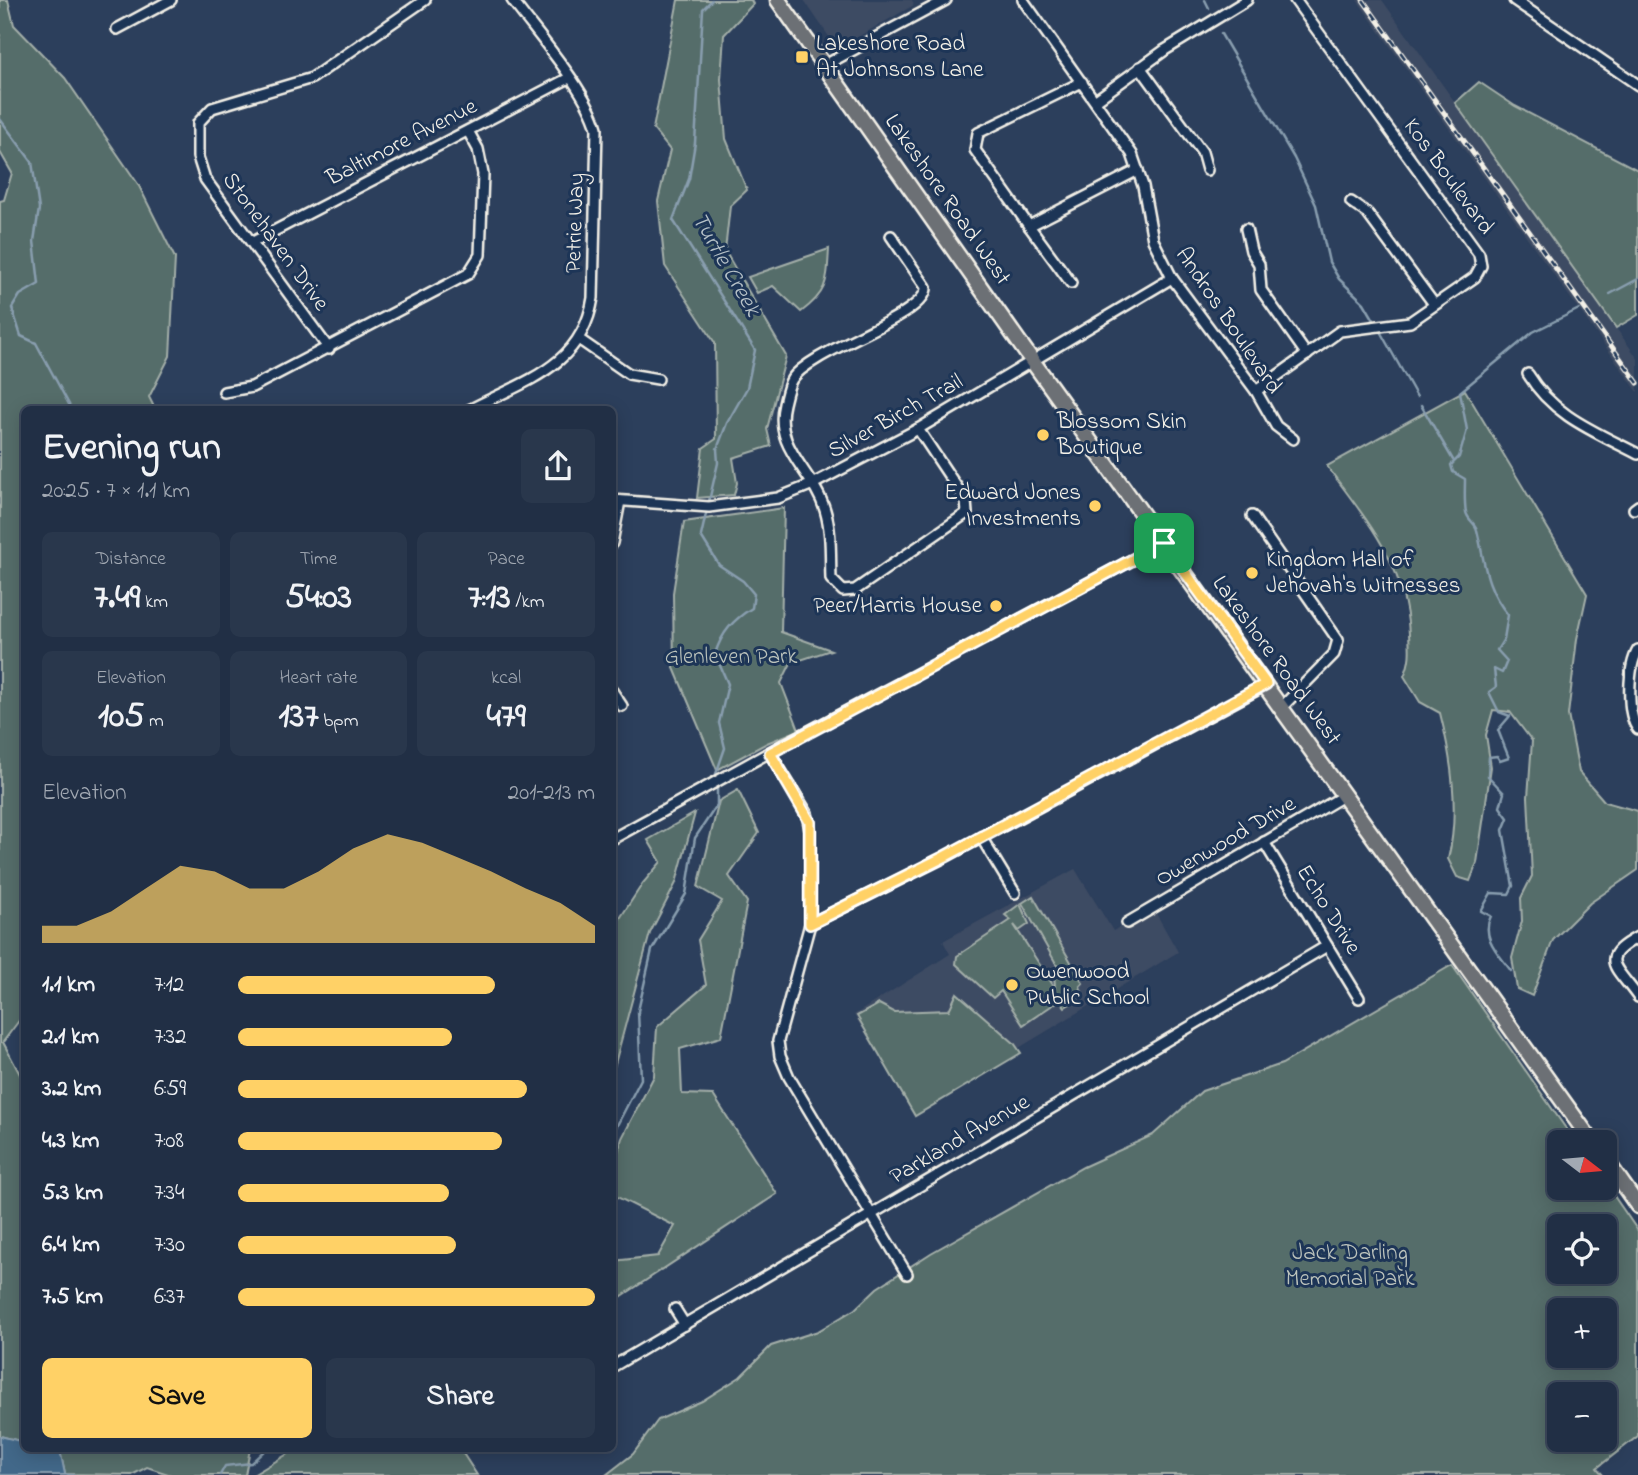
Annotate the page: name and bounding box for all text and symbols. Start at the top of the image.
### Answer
place label: Lakeshore Road At Johnsons Lane [816,28,984,87]
marker: Lakeshore Road At Johnsons Lane [794,49,810,65]
street label: Baltimore Avenue [320,90,484,196]
street label: Lakeshore Road West [875,108,1019,293]
street label: Kos Boulevard [1394,112,1502,242]
street label: Stonehaven Drive [213,166,337,319]
street label: Petrie Way [558,172,596,274]
water label: Turtle Creek [681,207,770,325]
street label: Andros Boulevard [1167,241,1290,401]
street label: Silver Birch Trail [822,366,970,468]
place label: Blossom Skin Boutique [1056,406,1186,465]
text: Evening run [42,421,221,477]
marker: Blossom Skin Boutique [1035,427,1051,443]
button: share [521,429,595,503]
text: 20:25 · 7 × 1.1 km [42,475,190,508]
place label: Edward Jones Investments [944,477,1081,536]
marker: Edward Jones Investments [1087,498,1103,514]
pin [1134,513,1194,573]
icon: arrive [1145,524,1183,562]
place label: Kingdom Hall of Jehovah's Witnesses [1266,544,1460,603]
text: Distance [96,546,166,573]
text: Time [300,546,337,573]
text: Pace [488,546,525,573]
marker: Kingdom Hall of Jehovah's Witnesses [1244,565,1260,581]
street label: Lakeshore Road West [1203,569,1349,753]
text: 7.49 [94,573,140,624]
text: 54:03 [285,573,352,624]
text: 7:13 [468,573,511,624]
text: km [140,589,168,616]
text: /km [511,589,545,616]
place label: Peer/Harris House [813,590,983,623]
marker: Peer/Harris House [988,598,1004,614]
park label: Glenleven Park [665,641,798,674]
text: Elevation [96,665,166,692]
text: Heart rate [280,665,357,692]
text: kcal [491,665,521,692]
text: 105 [98,692,144,743]
text: 137 [279,692,319,743]
text: 479 [486,692,526,743]
text: m [144,708,164,735]
text: bpm [319,708,358,735]
text: Elevation [42,777,127,810]
text: 201–213 m [508,777,595,810]
street label: Owenwood Drive [1150,788,1303,896]
street label: Echo Drive [1287,859,1369,962]
place label: Owenwood Public School [1026,956,1149,1015]
text: 1.1 km [42,969,95,1002]
text: 7:12 [154,969,184,1002]
marker: Owenwood Public School [1004,977,1020,993]
text: 2.1 km [42,1021,99,1054]
text: 7:32 [154,1021,186,1054]
text: 3.2 km [42,1073,101,1106]
text: 6:59 [154,1073,186,1106]
street label: Parkland Avenue [884,1086,1037,1193]
text: 4.3 km [42,1125,99,1158]
text: 7:08 [154,1125,184,1158]
north arrow [1547,1130,1617,1200]
map controls [1547,1130,1617,1452]
text: 5.3 km [42,1177,103,1210]
text: 7:34 [154,1177,184,1210]
button: locate [1547,1214,1617,1284]
text: 6.4 km [42,1229,100,1262]
text: 7:30 [154,1229,185,1262]
park label: Jack Darling Memorial Park [1286,1237,1415,1296]
text: 7.5 km [42,1281,103,1314]
text: 6:37 [154,1281,185,1314]
button: + [1547,1298,1617,1368]
button: Save [42,1358,312,1438]
button: Share [326,1358,595,1438]
button: − [1547,1382,1617,1452]

